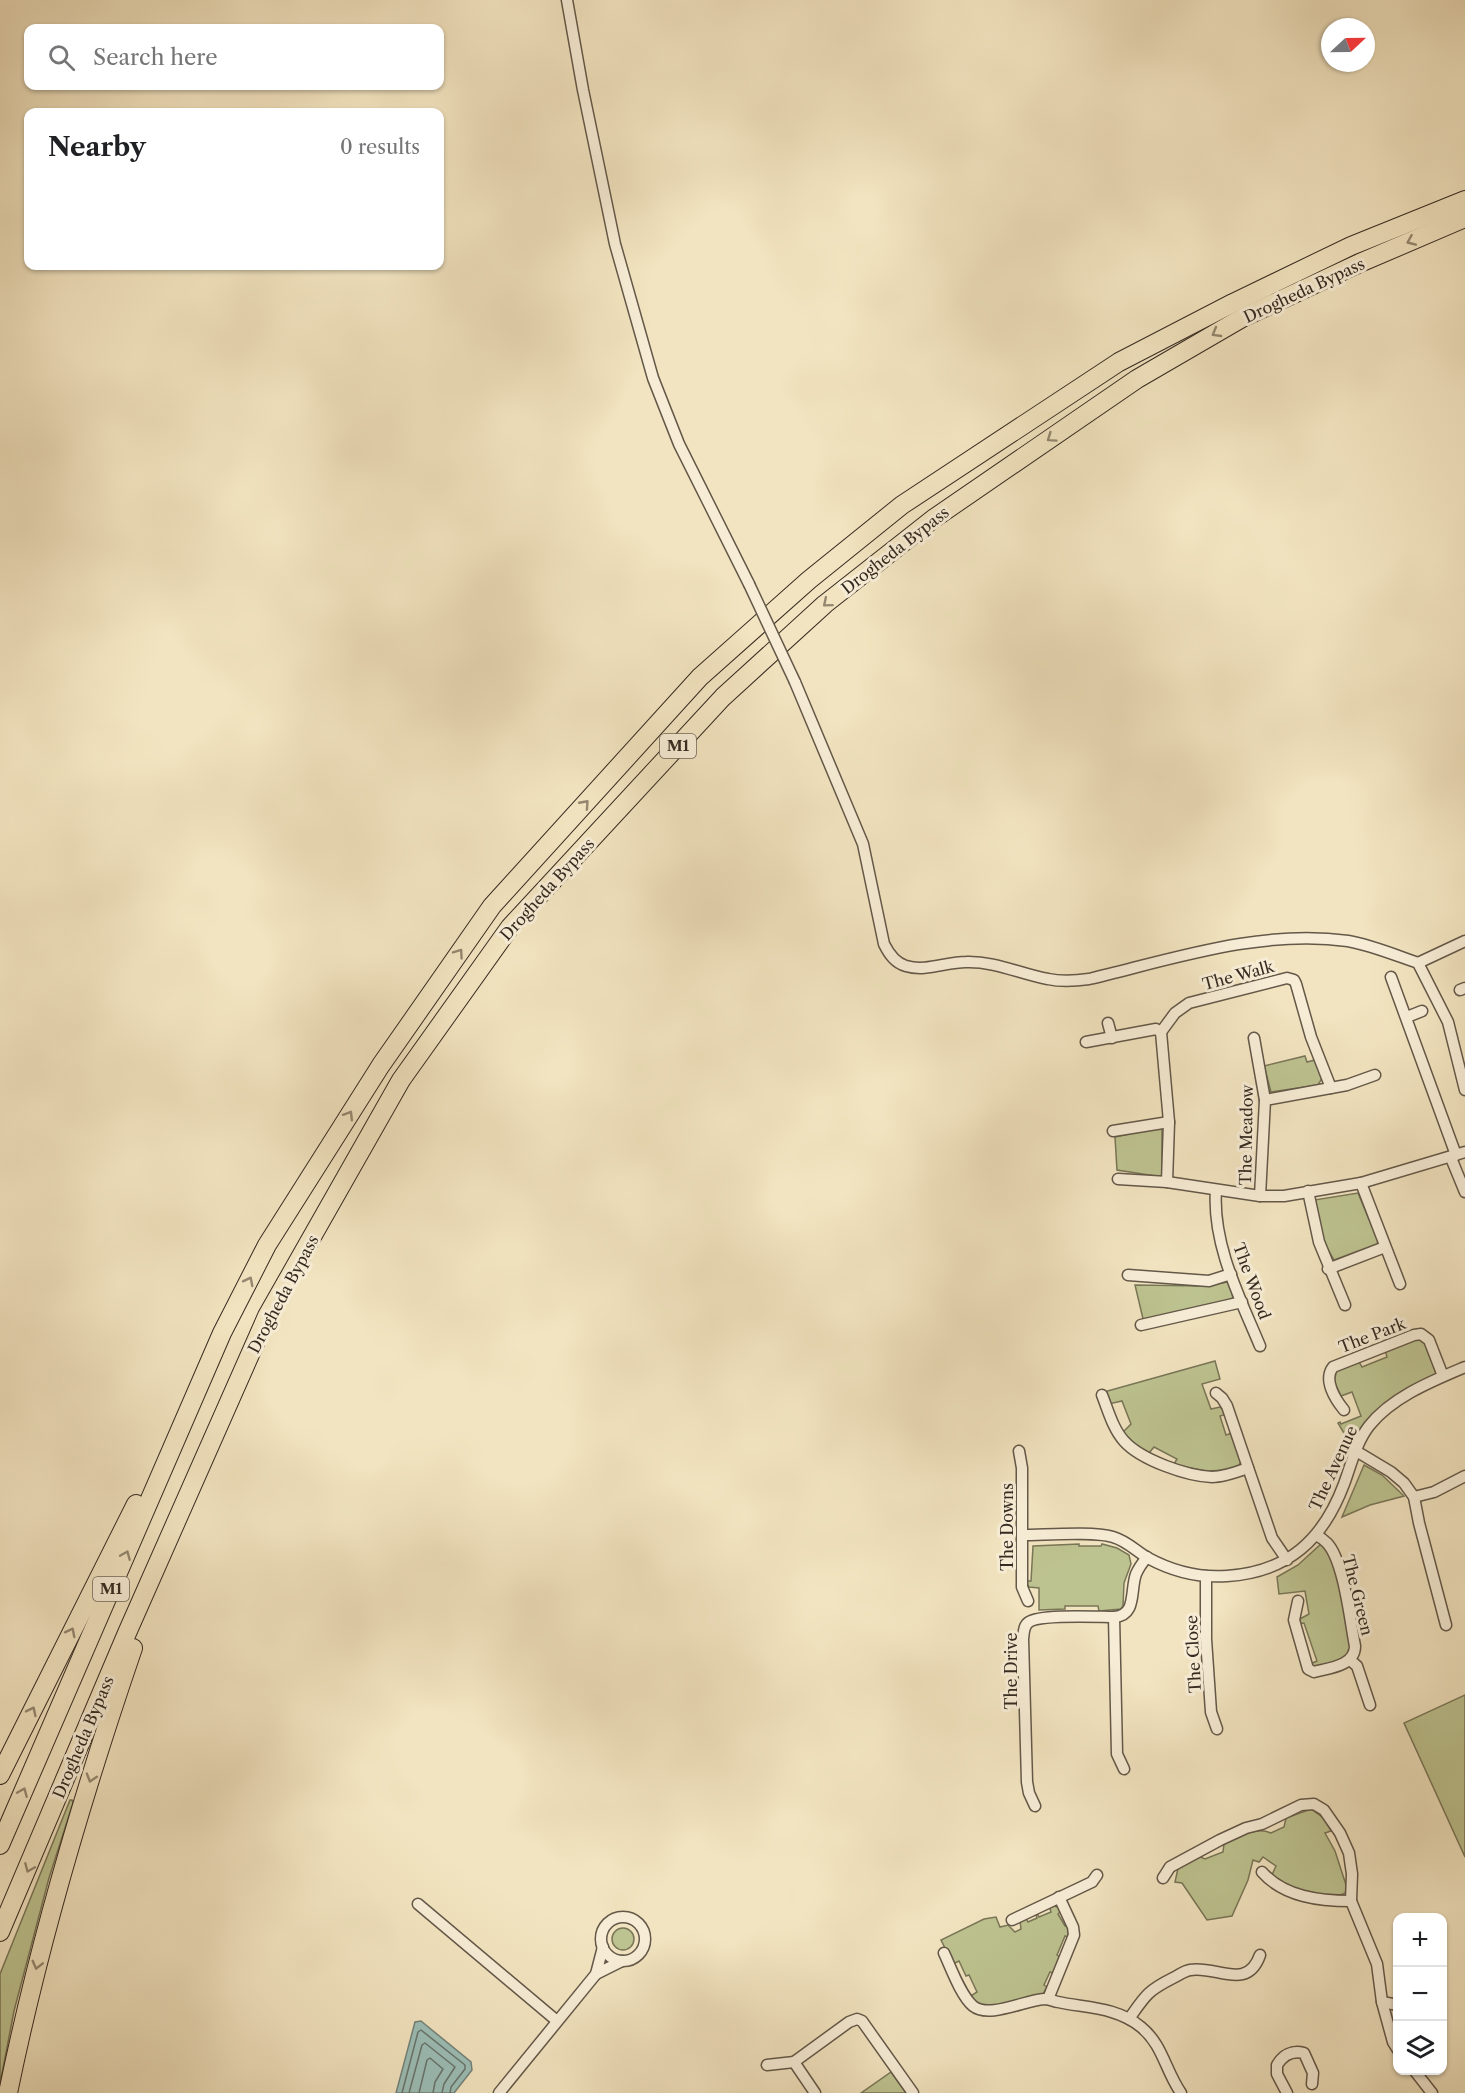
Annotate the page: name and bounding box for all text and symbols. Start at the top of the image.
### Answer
north arrow [1321,18,1375,72]
search box [24,24,444,90]
icon: search [45,41,78,74]
text: Search here [93,44,218,71]
text: Nearby [48,131,146,163]
text: 0 results [340,135,420,159]
one-way arrow [1406,234,1417,246]
street label: Drogheda Bypass [1240,253,1368,327]
one-way arrow [1212,326,1222,338]
one-way arrow [1047,431,1058,442]
street label: Drogheda Bypass [837,502,953,598]
one-way arrow [823,596,834,607]
road number: M1 [660,734,696,758]
one-way arrow [577,801,588,812]
street label: Drogheda Bypass [496,834,598,944]
one-way arrow [452,949,463,960]
street label: The Walk [1200,956,1277,994]
street label: The Meadow [1235,1084,1257,1186]
one-way arrow [342,1110,353,1121]
street label: Drogheda Bypass [243,1231,323,1357]
street label: The Wood [1229,1240,1275,1322]
one-way arrow [241,1277,253,1288]
street label: The Park [1336,1313,1409,1357]
street label: The Avenue [1305,1422,1361,1514]
street label: The Downs [997,1483,1017,1571]
one-way arrow [119,1550,131,1561]
street label: The Green [1338,1553,1378,1637]
road number: M1 [93,1577,129,1601]
street label: The Close [1181,1614,1205,1694]
one-way arrow [64,1628,75,1638]
street label: The Drive [1001,1633,1021,1709]
street label: Drogheda Bypass [48,1673,118,1801]
one-way arrow [24,1706,36,1717]
one-way arrow [86,1772,98,1783]
one-way arrow [16,1787,28,1798]
one-way arrow [24,1861,36,1872]
map controls [1393,1913,1447,2075]
button: + [1393,1913,1447,1967]
one-way arrow [32,1960,45,1970]
button: − [1393,1967,1447,2021]
button: layers [1393,2021,1447,2075]

